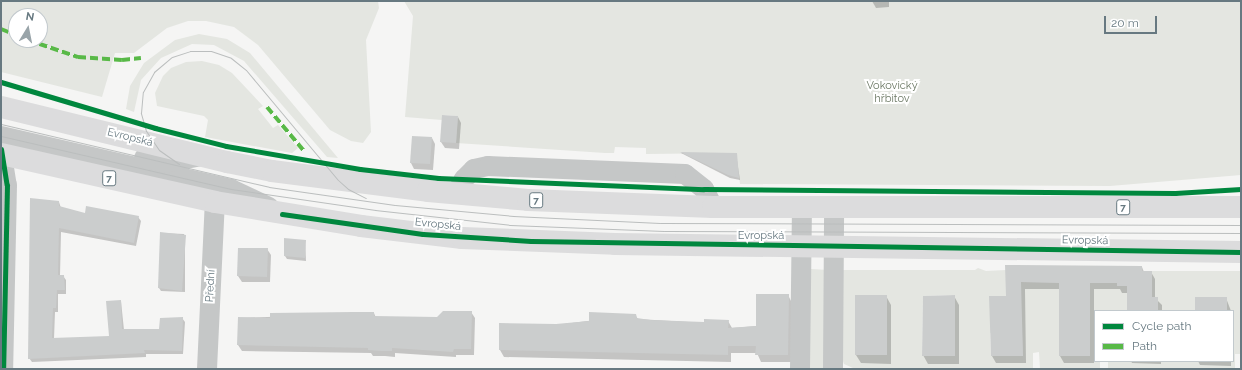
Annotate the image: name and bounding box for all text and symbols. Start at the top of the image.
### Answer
north arrow [8,8,48,48]
scale bar [1106,8,1159,34]
text: N [25,10,35,24]
text: 20 m [1111,16,1139,30]
park label: Vokovický hřbitov [866,80,918,106]
street label: Evropská [106,126,154,150]
road number: 7 [102,170,116,186]
road number: 7 [529,192,543,208]
road number: 7 [1116,199,1130,215]
street label: Evropská [414,216,462,234]
street label: Evropská [738,229,784,243]
street label: Evropská [1062,234,1108,248]
street label: Přední [204,269,218,303]
legend [1094,310,1234,362]
text: Cycle path [1132,319,1191,333]
text: Path [1132,339,1157,353]

